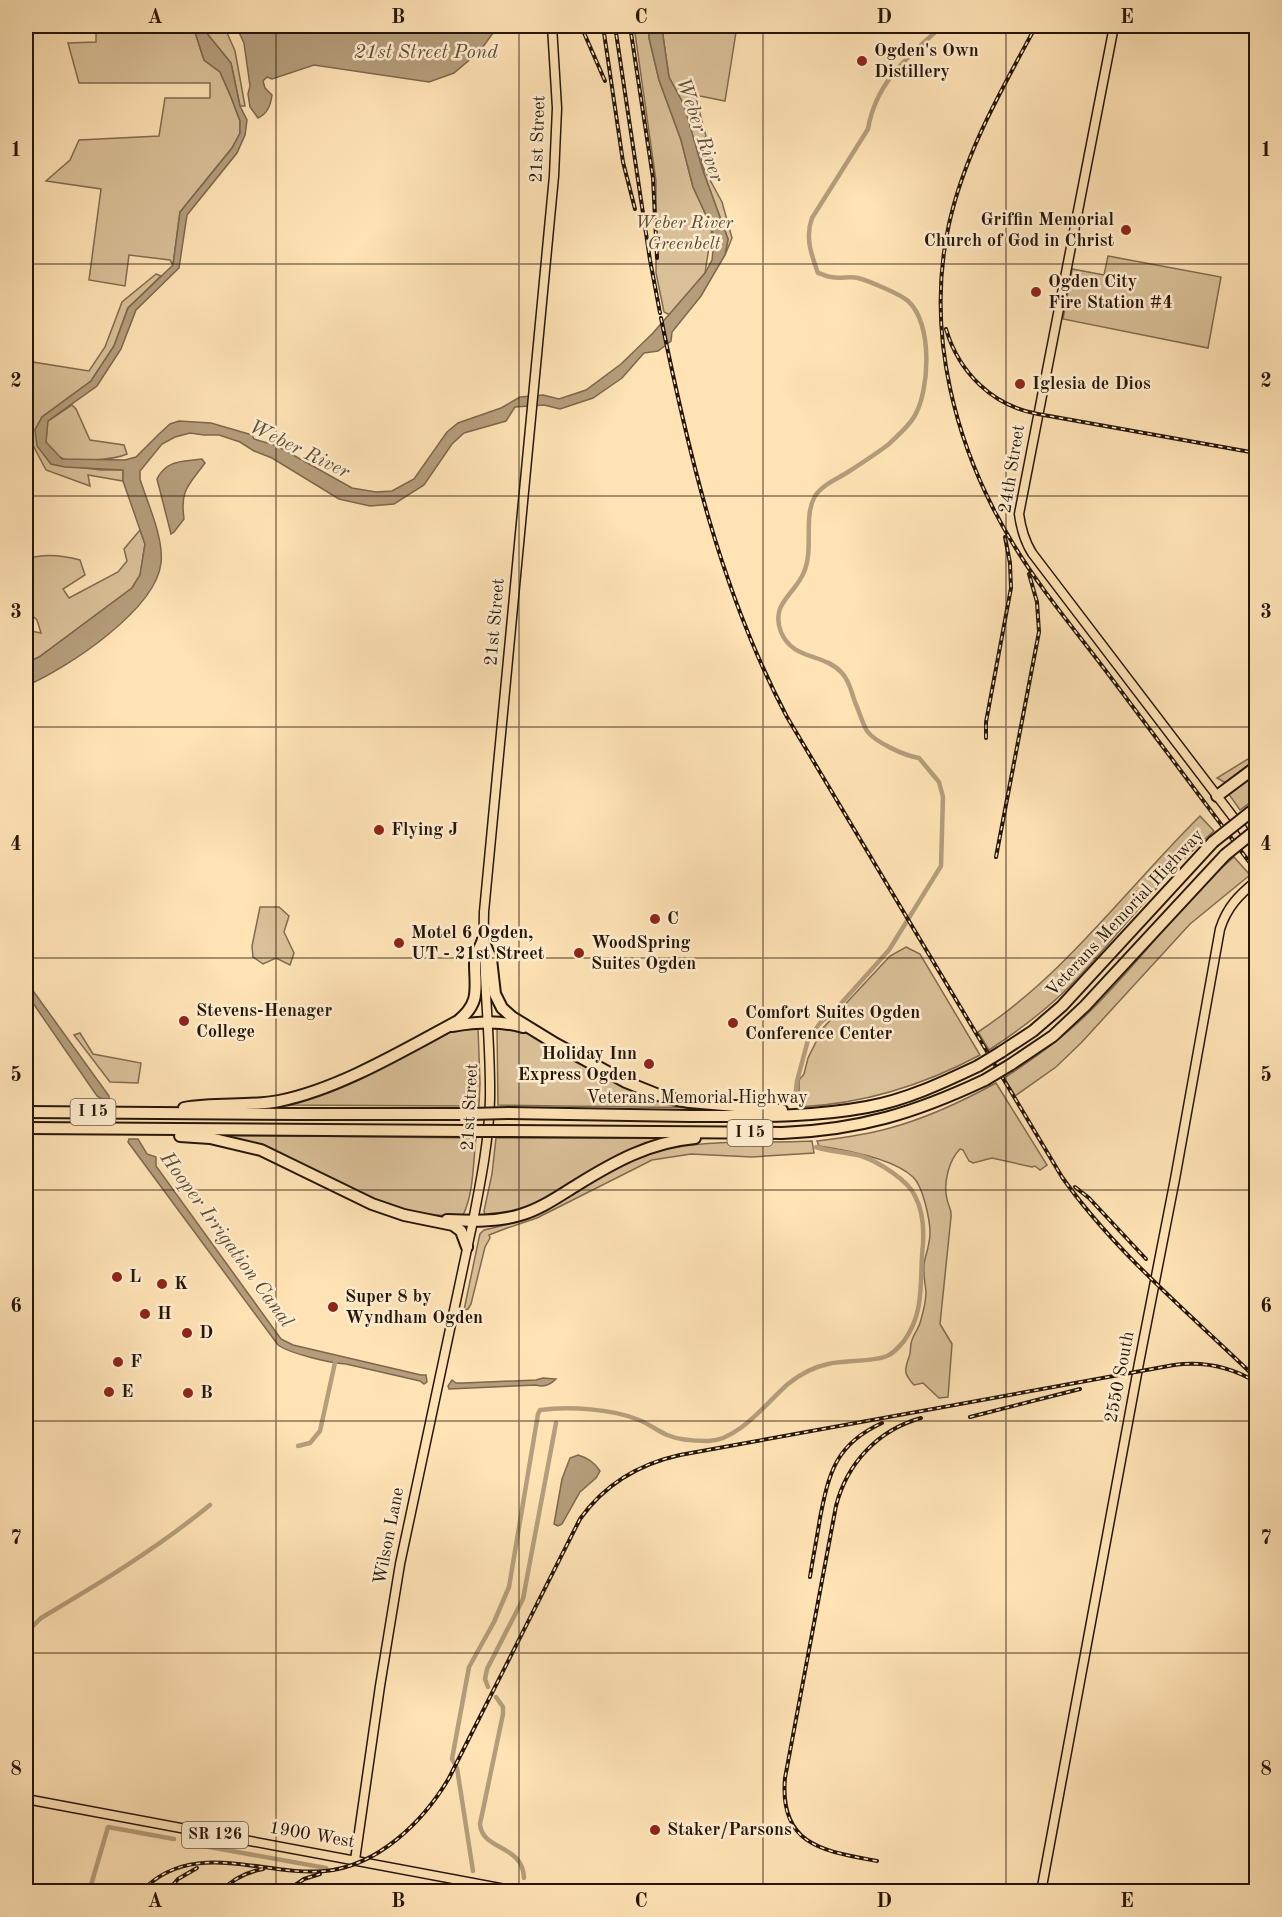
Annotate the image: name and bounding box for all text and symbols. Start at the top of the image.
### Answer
text: A [147,8,163,28]
text: B [391,8,405,28]
text: C [634,8,648,28]
text: D [876,8,892,28]
text: E [1120,8,1134,28]
place label: Ogden's Own Distillery [874,42,979,81]
water label: 21st Street Pond [354,43,498,63]
marker: Ogden's Own Distillery [855,54,869,68]
water label: Weber River [672,75,726,185]
street label: 21st Street [527,95,549,183]
text: 1 [10,141,22,161]
text: 1 [1260,141,1272,161]
place label: Griffin Memorial Church of God in Christ [924,211,1114,250]
park label: Weber River Greenbelt [635,214,734,253]
marker: Griffin Memorial Church of God in Christ [1119,223,1133,237]
place label: Ogden City Fire Station #4 [1048,273,1173,312]
marker: Ogden City Fire Station #4 [1029,285,1043,299]
text: 2 [10,372,22,392]
text: 2 [1260,372,1272,392]
place label: Iglesia de Dios [1032,375,1151,393]
marker: Iglesia de Dios [1013,377,1027,391]
water label: Weber River [246,417,353,483]
street label: 24th Street [996,423,1028,515]
street label: 21st Street [482,578,508,666]
text: 3 [10,603,22,623]
text: 3 [1260,603,1272,623]
place label: Flying J [391,821,458,839]
marker: Flying J [372,823,386,837]
street label: Veterans Memorial Highway [1043,826,1207,1000]
text: 4 [10,835,22,855]
text: 4 [1260,835,1272,855]
place label: C [667,910,679,928]
marker: C [648,912,662,926]
place label: Motel 6 Ogden, UT - 21st Street [411,924,545,963]
place label: WoodSpring Suites Ogden [591,934,696,973]
marker: Motel 6 Ogden, UT - 21st Street [392,936,406,950]
marker: WoodSpring Suites Ogden [572,946,586,960]
place label: Stevens-Henager College [196,1002,333,1041]
place label: Comfort Suites Ogden Conference Center [745,1004,920,1043]
marker: Stevens-Henager College [177,1014,191,1028]
marker: Comfort Suites Ogden Conference Center [726,1016,740,1030]
place label: Holiday Inn Express Ogden [518,1045,637,1084]
marker: Holiday Inn Express Ogden [642,1057,656,1071]
street label: 21st Street [459,1063,481,1151]
text: 5 [10,1065,22,1086]
text: 5 [1260,1065,1272,1086]
street label: Veterans Memorial Highway [586,1089,808,1107]
road number: I 15 [70,1099,116,1125]
road number: I 15 [728,1120,772,1146]
water label: Hooper Irrigation Canal [154,1147,298,1333]
place label: L [129,1268,141,1286]
marker: L [110,1270,124,1284]
place label: K [174,1275,188,1293]
marker: K [155,1277,169,1291]
place label: Super 8 by Wyndham Ogden [345,1288,483,1327]
text: 6 [10,1297,22,1317]
text: 6 [1260,1297,1272,1317]
marker: Super 8 by Wyndham Ogden [326,1300,340,1314]
place label: H [157,1303,172,1325]
marker: H [138,1307,152,1321]
place label: D [199,1324,213,1342]
marker: D [180,1326,194,1340]
street label: 2550 South [1102,1330,1138,1424]
place label: F [130,1353,142,1371]
marker: F [111,1355,125,1369]
place label: E [121,1383,133,1401]
place label: B [200,1384,213,1402]
marker: E [102,1385,116,1399]
marker: B [181,1386,195,1400]
street label: Wilson Lane [371,1486,407,1586]
text: 7 [10,1529,22,1549]
text: 7 [1260,1529,1272,1549]
text: 8 [10,1760,22,1780]
text: 8 [1260,1760,1272,1780]
street label: 1900 West [268,1819,356,1851]
place label: Staker/Parsons [667,1821,792,1839]
road number: SR 126 [182,1822,248,1848]
marker: Staker/Parsons [648,1823,662,1837]
text: A [147,1892,163,1912]
text: B [391,1892,405,1912]
text: C [634,1892,648,1912]
text: D [876,1892,892,1912]
text: E [1120,1892,1134,1912]

